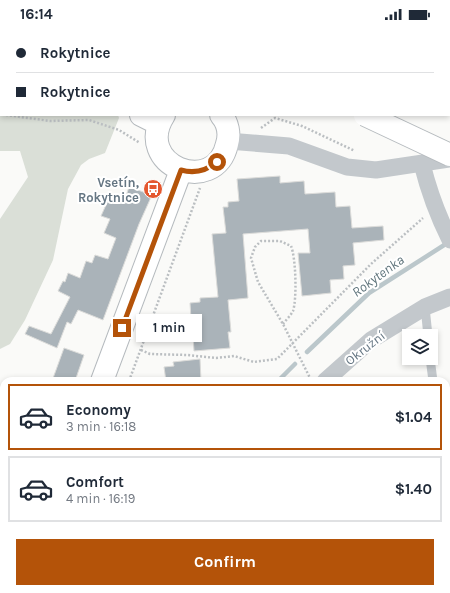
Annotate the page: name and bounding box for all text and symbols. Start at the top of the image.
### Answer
text: 16:14 [20,5,53,23]
text: Rokytnice [40,44,111,62]
text: Rokytnice [40,83,111,101]
route start [208,153,226,171]
place label: Vsetín, Rokytnice [78,175,139,205]
bus stop icon: Vsetín, Rokytnice [142,178,164,200]
water label: Rokytenka [348,251,408,301]
callout: 1 min [136,314,202,342]
route end [113,319,131,337]
text: 1 min [153,320,185,335]
street label: Okružní [342,328,388,368]
map controls [402,329,438,365]
button: layers [402,329,438,365]
icon: car [18,399,54,435]
text: Economy [66,401,131,419]
text: $1.04 [395,408,432,426]
text: 3 min · 16:18 [66,419,136,434]
icon: car [18,471,54,507]
text: Comfort [66,473,124,491]
text: $1.40 [395,480,432,498]
text: 4 min · 16:19 [66,491,135,506]
button: Confirm [16,539,434,585]

